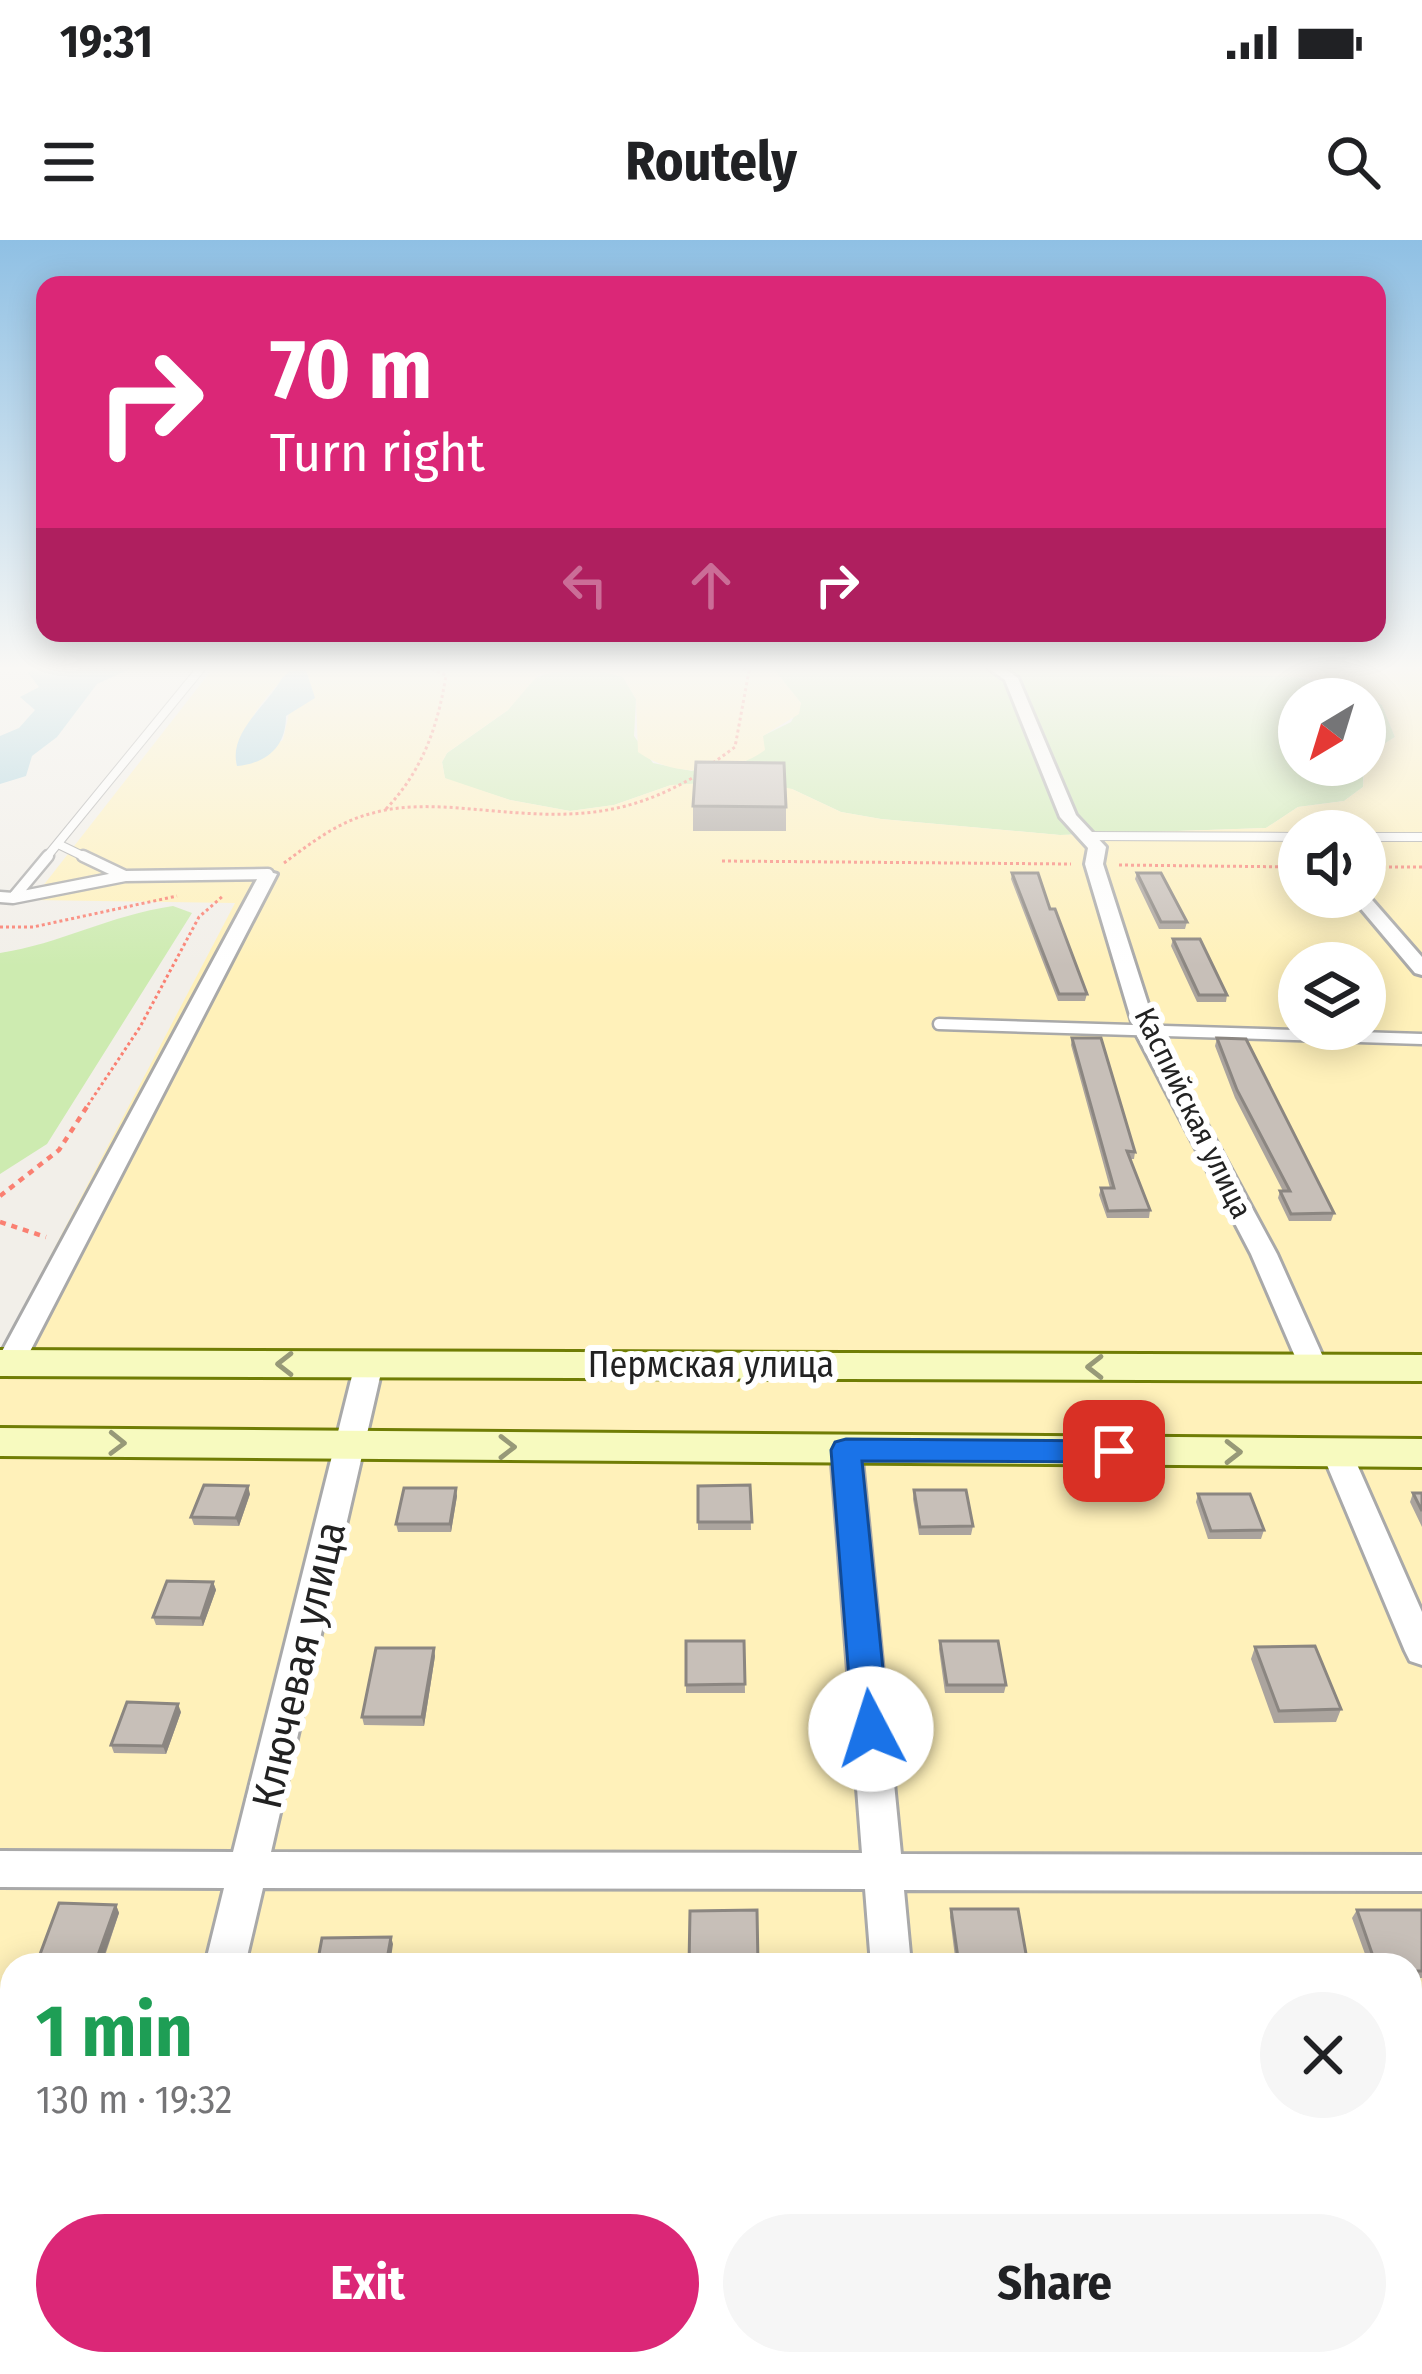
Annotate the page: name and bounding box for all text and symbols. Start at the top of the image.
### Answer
text: 19:31 [60,15,153,69]
icon: menu [36,129,102,195]
icon: search [1320,129,1386,195]
text: Routely [625,130,797,194]
text: 70 m [270,319,432,420]
icon: right [72,324,228,480]
text: Turn right [270,421,485,485]
icon: left [552,552,618,618]
icon: ahead [678,552,744,618]
icon: right [804,552,870,618]
north arrow [1278,678,1386,786]
map controls [1278,678,1386,1050]
button: sound [1278,810,1386,918]
button: layers [1278,942,1386,1050]
street label: Каспийская улица [1126,1002,1260,1224]
street label: Пермская улица [588,1343,834,1387]
one-way arrow [275,1351,293,1377]
one-way arrow [1085,1354,1103,1380]
pin [1063,1400,1165,1502]
icon: arrive [1081,1418,1147,1484]
one-way arrow [109,1430,127,1456]
one-way arrow [499,1434,517,1460]
one-way arrow [1225,1439,1243,1465]
street label: Ключевая улица [242,1517,356,1813]
position arrow [808,1666,934,1792]
text: 1 min [36,1989,193,2075]
button: close [1260,1992,1386,2118]
text: 130 m · 19:32 [36,2077,232,2123]
button: Exit [36,2214,699,2352]
button: Share [723,2214,1386,2352]

